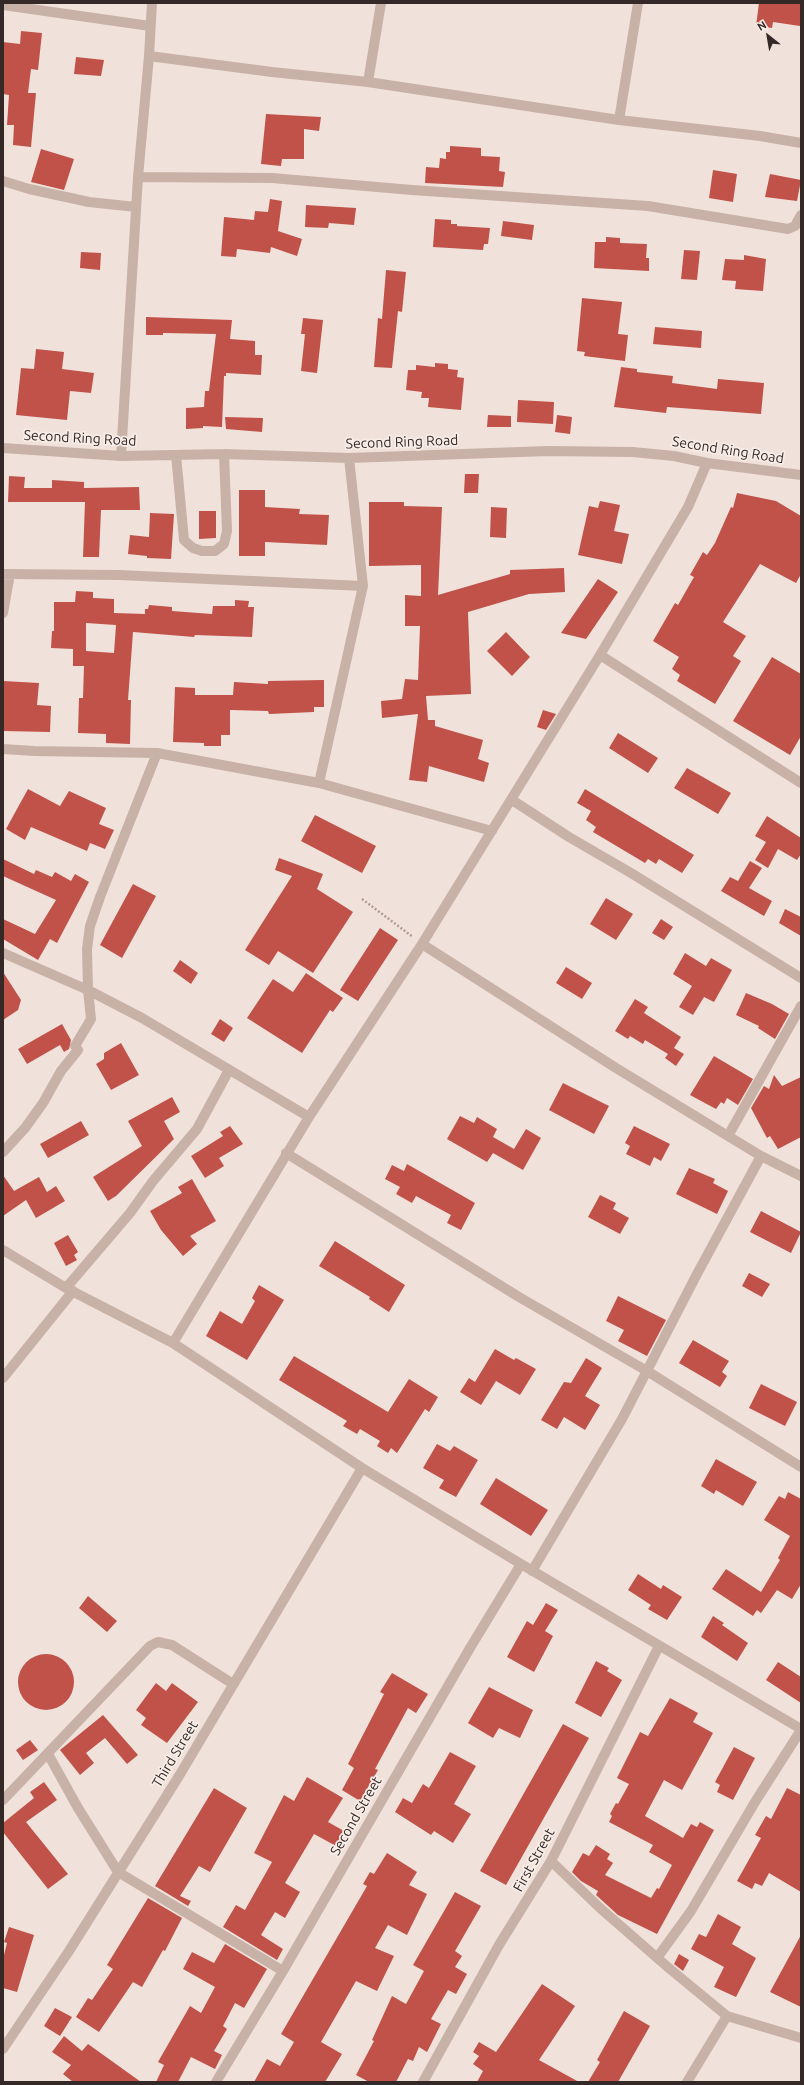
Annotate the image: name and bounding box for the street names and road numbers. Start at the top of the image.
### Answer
street label: Second Ring Road [23,427,137,449]
street label: Second Ring Road [345,432,459,452]
street label: Second Ring Road [671,433,785,467]
street label: Third Street [148,1718,202,1790]
street label: Second Street [327,1774,385,1858]
street label: First Street [510,1825,558,1895]

